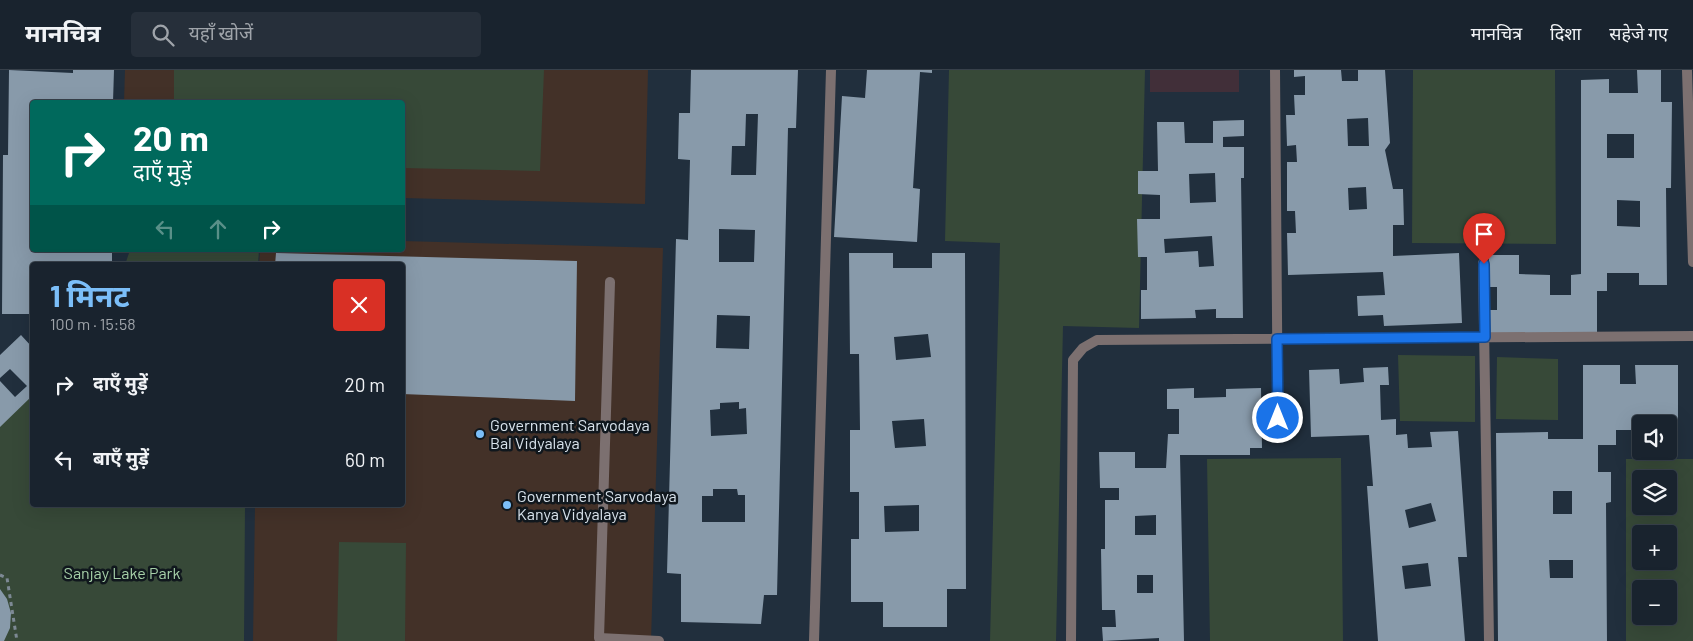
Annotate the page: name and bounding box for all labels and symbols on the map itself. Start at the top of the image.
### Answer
pin [1463,213,1505,264]
position arrow [1251,391,1303,443]
place label: Government Sarvodaya Bal Vidyalaya [490,415,650,452]
marker: Government Sarvodaya Bal Vidyalaya [474,428,486,440]
place label: Government Sarvodaya Kanya Vidyalaya [517,486,677,523]
marker: Government Sarvodaya Kanya Vidyalaya [501,499,513,511]
park label: Sanjay Lake Park [64,563,180,582]

